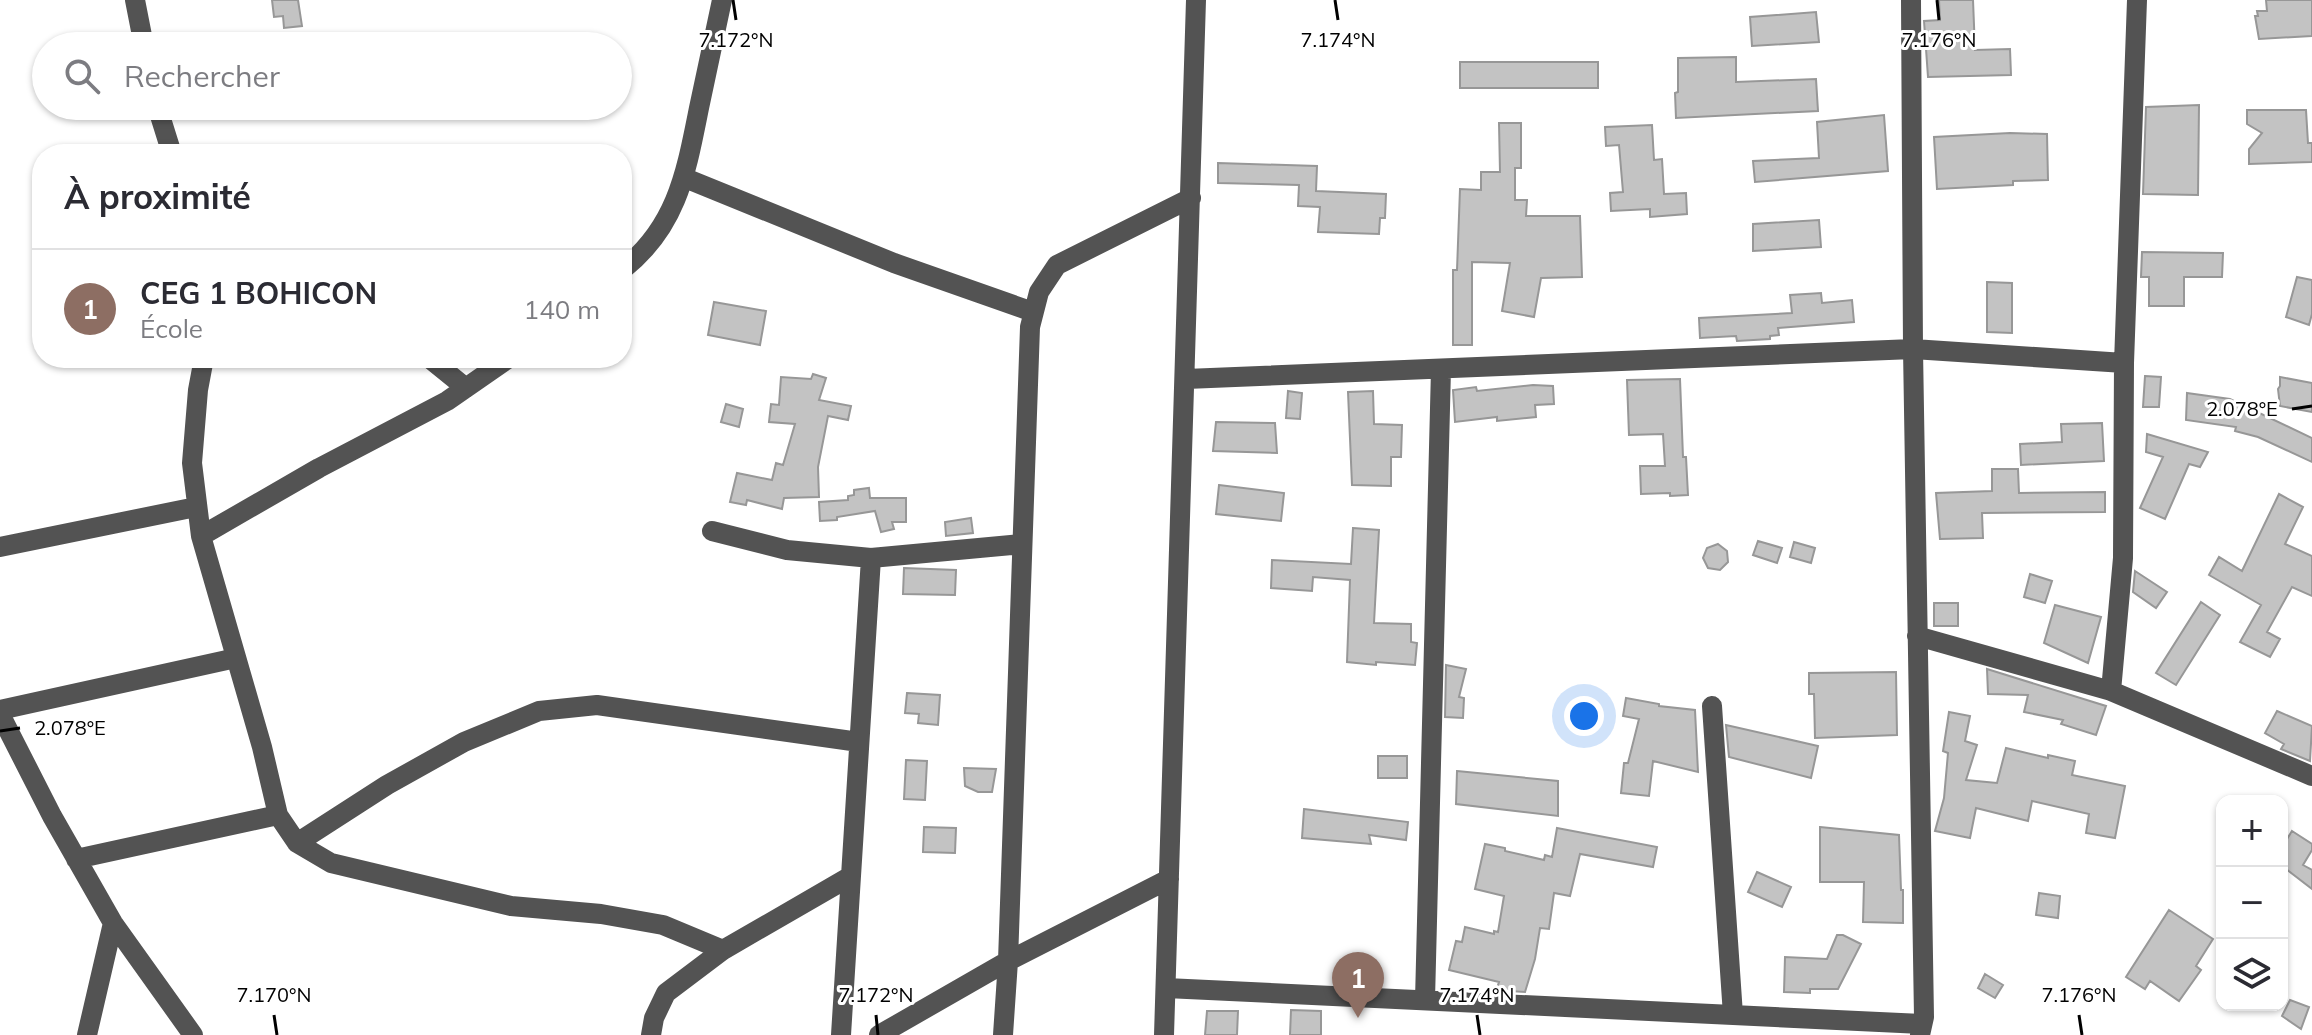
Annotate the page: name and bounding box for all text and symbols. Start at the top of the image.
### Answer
text: 7.172°N [699,27,773,52]
text: 7.174°N [1301,27,1375,52]
text: 7.176°N [1902,27,1976,52]
search box [32,32,632,120]
icon: search [60,54,104,98]
text: Rechercher [124,57,280,95]
text: À proximité [64,175,251,218]
text: CEG 1 BOHICON [140,274,377,312]
text: 1 [82,293,98,326]
text: 140 m [524,293,600,326]
text: École [140,312,203,345]
text: 2.078°E [2206,396,2278,421]
your location [1564,696,1604,736]
text: 2.078°E [34,715,106,740]
map controls [2216,795,2288,1011]
button: + [2216,795,2288,867]
button: − [2216,867,2288,939]
button: layers [2216,939,2288,1011]
pin: 1 [1332,952,1384,1018]
text: 7.170°N [237,982,311,1007]
text: 7.172°N [839,982,913,1007]
text: 7.174°N [1440,982,1514,1007]
text: 7.176°N [2042,982,2116,1007]

